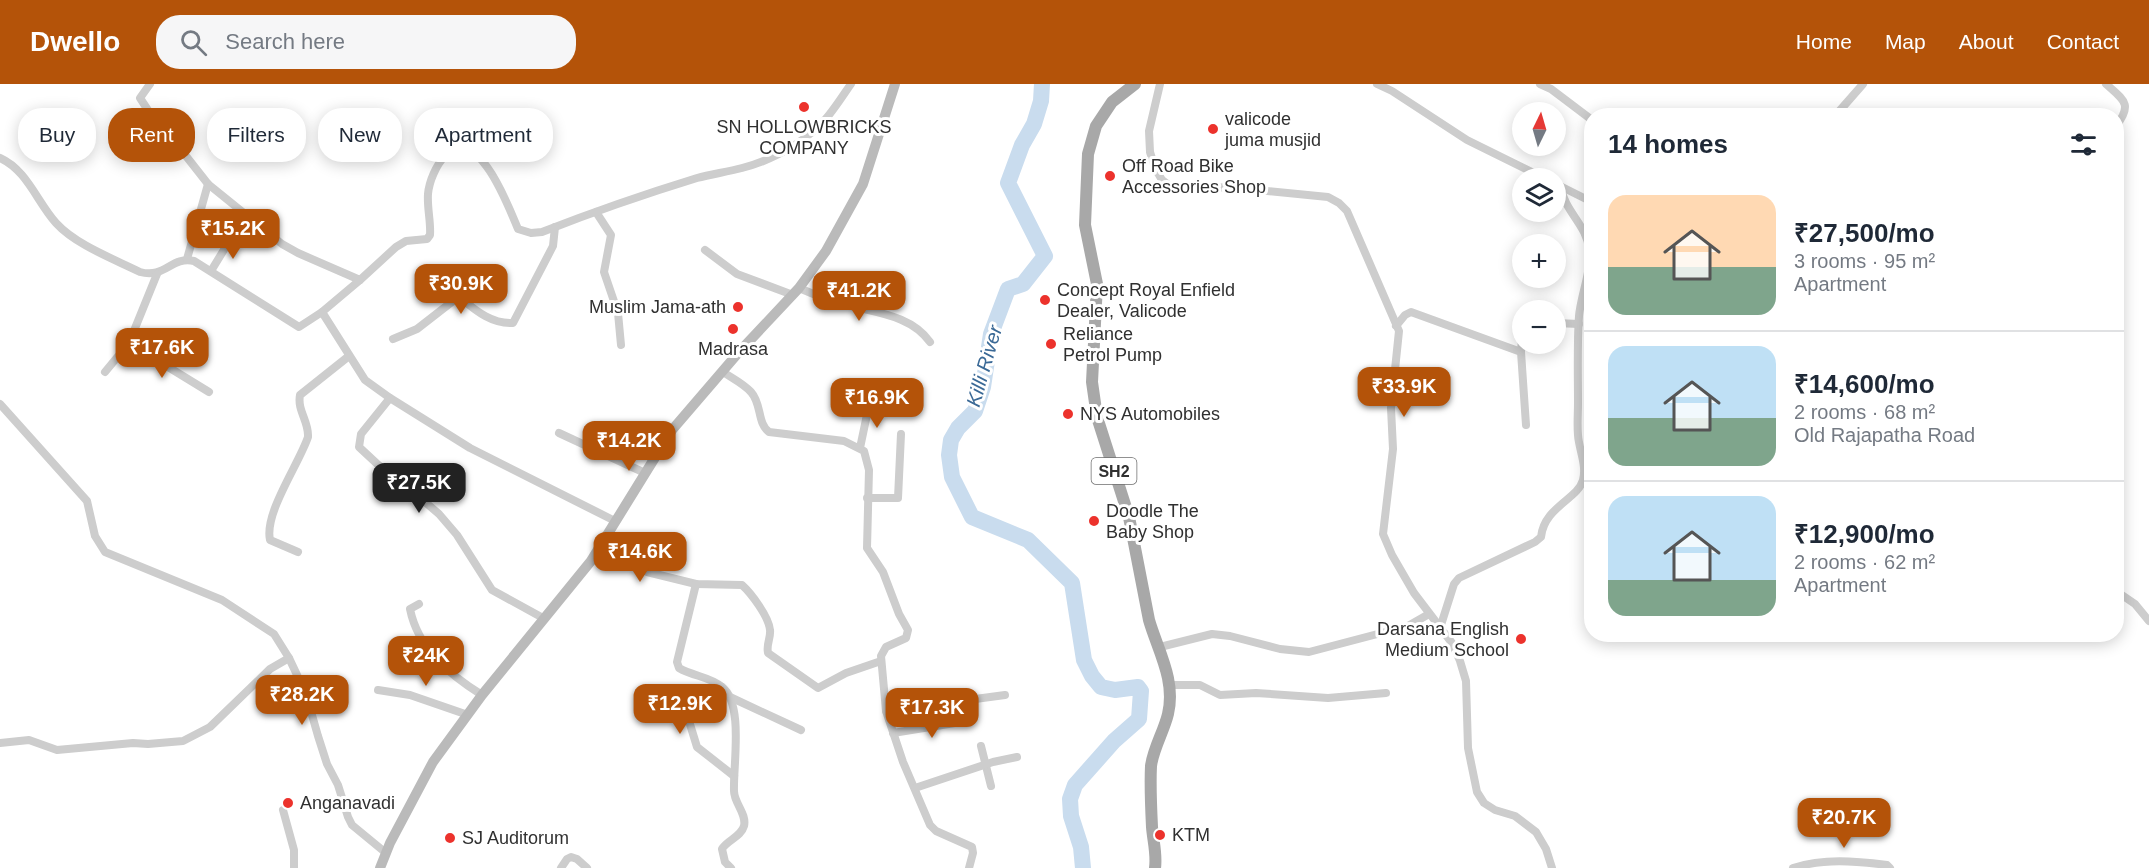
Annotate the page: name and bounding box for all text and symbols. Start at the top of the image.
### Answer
search box [156,15,576,69]
text: Dwello [30,26,120,57]
icon: search [177,26,210,59]
text: Search here [225,29,345,54]
text: Home [1796,30,1852,53]
text: Map [1885,30,1926,53]
text: About [1959,30,2014,53]
text: Contact [2047,30,2119,53]
marker: SN HOLLOWBRICKS COMPANY [797,100,811,114]
north arrow [1512,102,1566,156]
map controls [1512,102,1566,354]
chip: Buy [18,108,96,162]
chip: Rent [108,108,195,162]
chip: Filters [207,108,306,162]
chip: New [318,108,402,162]
chip: Apartment [414,108,553,162]
place label: valicode juma musjid [1224,109,1321,150]
place label: SN HOLLOWBRICKS COMPANY [716,117,892,158]
marker: valicode juma musjid [1206,122,1220,136]
icon: filters [2067,128,2100,161]
text: 14 homes [1608,129,1728,159]
place label: Off Road Bike Accessories Shop [1122,156,1266,197]
button: layers [1512,168,1566,222]
marker: Off Road Bike Accessories Shop [1103,169,1117,183]
pin: ₹15.2K [184,209,282,260]
text: ₹15.2K [201,217,265,239]
text: ₹27,500/mo [1794,218,1935,248]
icon: home [1656,219,1728,291]
button: + [1512,234,1566,288]
text: 3 rooms · 95 m² [1794,250,1935,272]
pin: ₹30.9K [412,264,510,315]
pin: ₹41.2K [810,271,908,322]
text: ₹30.9K [429,272,493,294]
text: Apartment [1794,273,1886,295]
text: ₹41.2K [827,279,891,301]
place label: Concept Royal Enfield Dealer, Valicode [1057,280,1235,321]
marker: Concept Royal Enfield Dealer, Valicode [1038,293,1052,307]
place label: Muslim Jama-ath [589,297,726,317]
marker: Muslim Jama-ath [731,300,745,314]
button: − [1512,300,1566,354]
marker: Madrasa [726,322,740,336]
water label: Killi River [962,322,1006,409]
place label: Reliance Petrol Pump [1063,324,1162,365]
pin: ₹17.6K [113,328,211,379]
text: ₹17.6K [130,336,194,358]
marker: Reliance Petrol Pump [1044,337,1058,351]
place label: Madrasa [698,339,769,359]
pin: ₹33.9K [1355,367,1453,418]
text: ₹14,600/mo [1794,369,1935,399]
icon: home [1656,370,1728,442]
text: ₹33.9K [1372,375,1436,397]
pin: ₹16.9K [828,378,926,429]
text: ₹16.9K [845,386,909,408]
text: 2 rooms · 68 m² [1794,401,1935,423]
place label: NYS Automobiles [1080,404,1220,424]
marker: NYS Automobiles [1061,407,1075,421]
pin: ₹14.2K [580,421,678,472]
text: Old Rajapatha Road [1794,424,1975,446]
text: ₹14.2K [597,429,661,451]
road number: SH2 [1092,458,1136,484]
pin: ₹27.5K [370,463,468,514]
text: ₹27.5K [387,471,451,493]
place label: Doodle The Baby Shop [1106,501,1199,542]
marker: Doodle The Baby Shop [1087,514,1101,528]
text: ₹12,900/mo [1794,519,1935,549]
icon: home [1656,520,1728,592]
pin: ₹14.6K [591,532,689,583]
text: ₹14.6K [608,540,672,562]
text: 2 rooms · 62 m² [1794,551,1935,573]
text: Apartment [1794,574,1886,596]
place label: Darsana English Medium School [1377,619,1509,660]
marker: Darsana English Medium School [1514,632,1528,646]
pin: ₹24K [390,636,462,687]
text: ₹24K [402,644,450,666]
pin: ₹28.2K [253,675,351,726]
text: ₹28.2K [270,683,334,705]
pin: ₹12.9K [631,684,729,735]
pin: ₹17.3K [883,688,981,739]
text: ₹12.9K [648,692,712,714]
text: ₹17.3K [900,696,964,718]
place label: Anganavadi [300,793,395,813]
marker: Anganavadi [281,796,295,810]
pin: ₹20.7K [1795,798,1893,849]
text: ₹20.7K [1812,806,1876,828]
place label: KTM [1172,825,1210,845]
place label: SJ Auditorum [462,828,569,848]
marker: KTM [1153,828,1167,842]
marker: SJ Auditorum [443,831,457,845]

